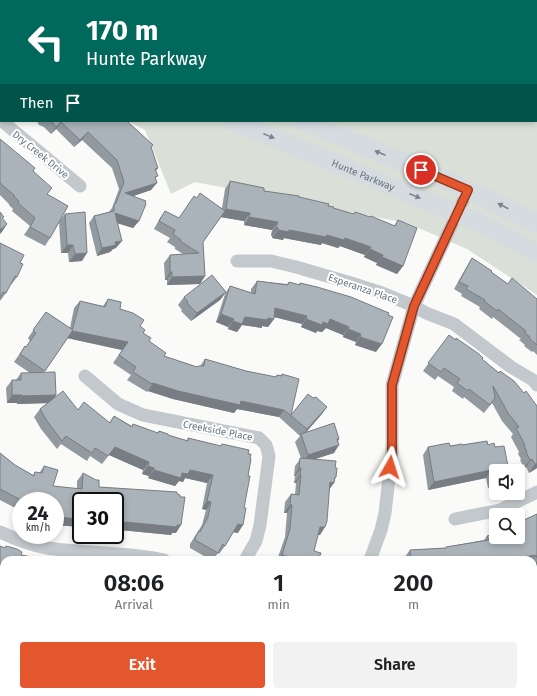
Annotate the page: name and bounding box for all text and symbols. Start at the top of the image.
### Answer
text: 170 m [86,14,158,47]
icon: left [20,16,72,68]
text: Hunte Parkway [86,48,207,70]
icon: arrive [62,92,84,114]
text: Then [20,94,54,112]
street label: Dry Creek Drive [10,128,71,181]
one-way arrow [263,133,275,139]
one-way arrow [374,150,386,156]
pin [404,153,438,187]
street label: Hunte Parkway [330,157,396,194]
icon: arrive [410,159,432,181]
one-way arrow [409,193,421,199]
one-way arrow [497,203,509,209]
street label: Esperanza Place [326,271,399,306]
street label: Creekside Place [182,418,254,444]
position arrow [369,446,411,488]
map controls [489,464,525,544]
button: sound [489,464,525,500]
speed limit sign: 30 [72,492,124,544]
text: 24 [27,501,49,525]
button: search [489,508,525,544]
text: km/h [26,522,50,534]
text: 08:06 [103,569,164,597]
text: 1 [273,569,284,597]
text: 200 [393,569,434,597]
text: Arrival [115,597,153,612]
text: min [268,597,290,612]
text: m [408,597,419,612]
button: Exit [20,642,265,688]
button: Share [273,642,517,688]

